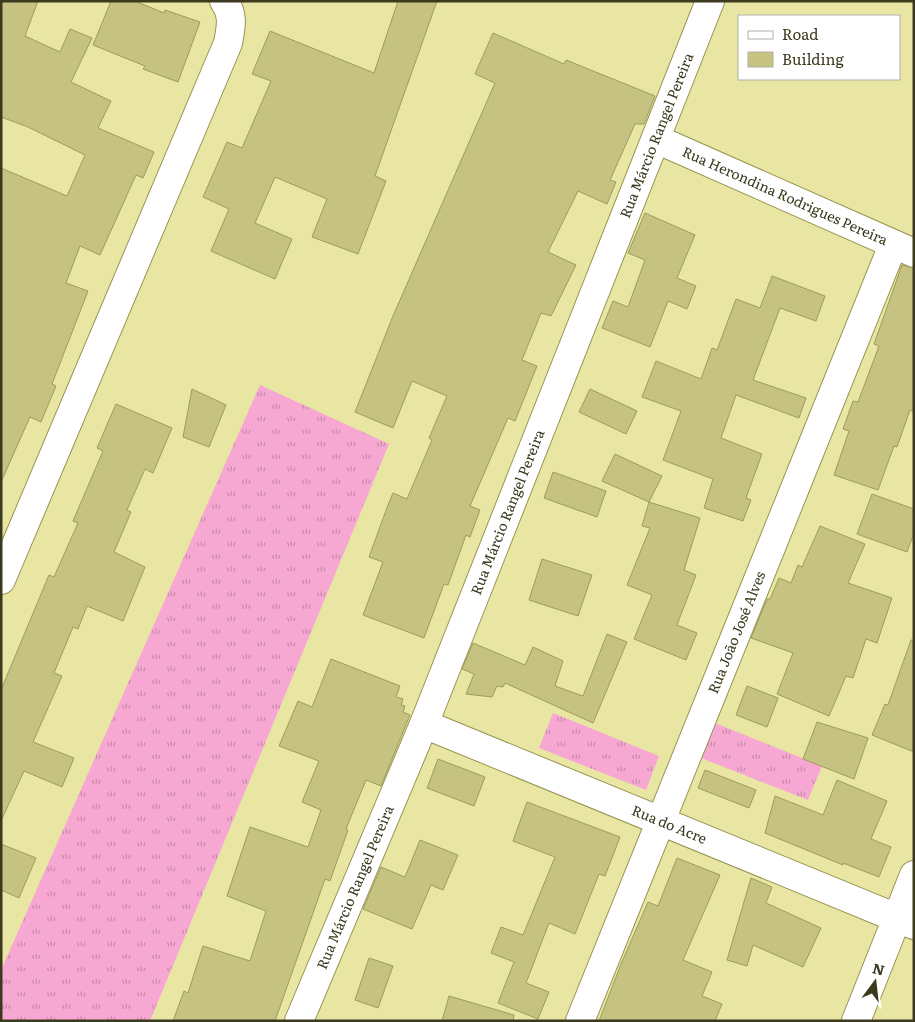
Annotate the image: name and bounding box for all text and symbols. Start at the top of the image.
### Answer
legend [738,15,900,80]
text: Road [782,22,818,45]
text: Building [782,47,844,70]
street label: Rua Márcio Rangel Pereira [614,49,698,221]
street label: Rua Herondina Rodrigues Pereira [679,141,892,249]
street label: Rua Márcio Rangel Pereira [465,426,549,597]
street label: Rua João José Alves [702,568,769,696]
street label: Rua do Acre [629,799,710,848]
street label: Rua Márcio Rangel Pereira [311,802,398,972]
north arrow [850,957,900,1007]
text: N [870,957,887,980]

